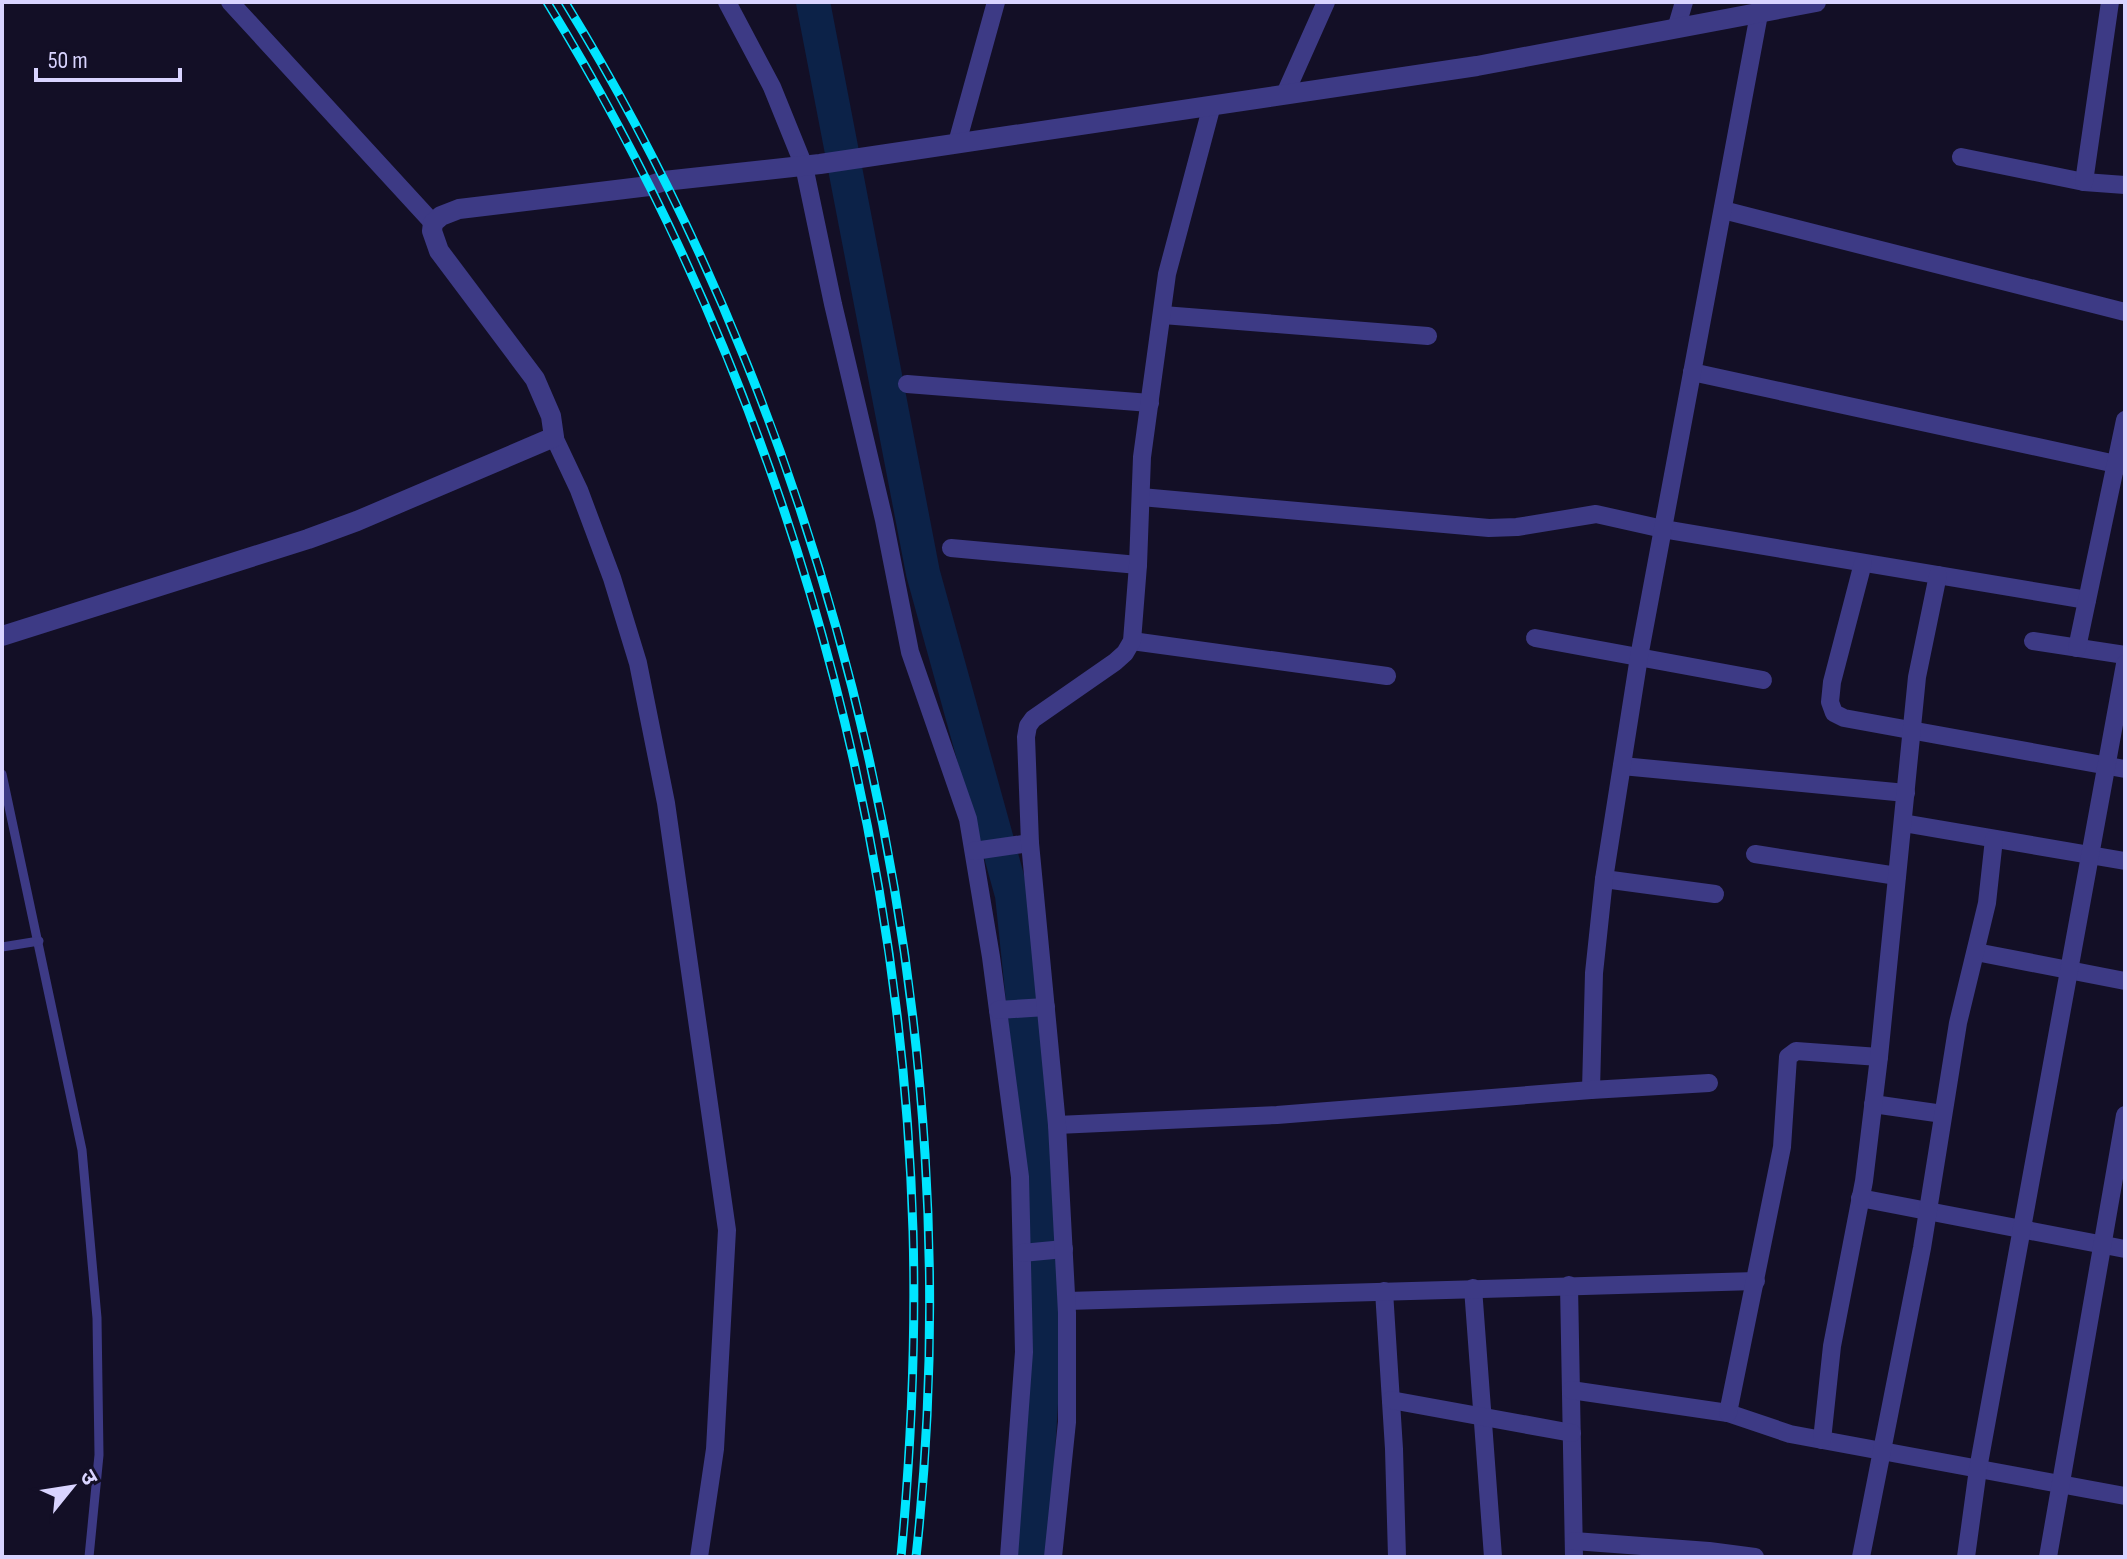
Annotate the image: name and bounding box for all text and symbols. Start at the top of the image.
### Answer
scale bar [36,32,180,82]
text: 50 m [48,46,88,75]
north arrow [32,1447,112,1527]
text: उ [73,1465,103,1491]

